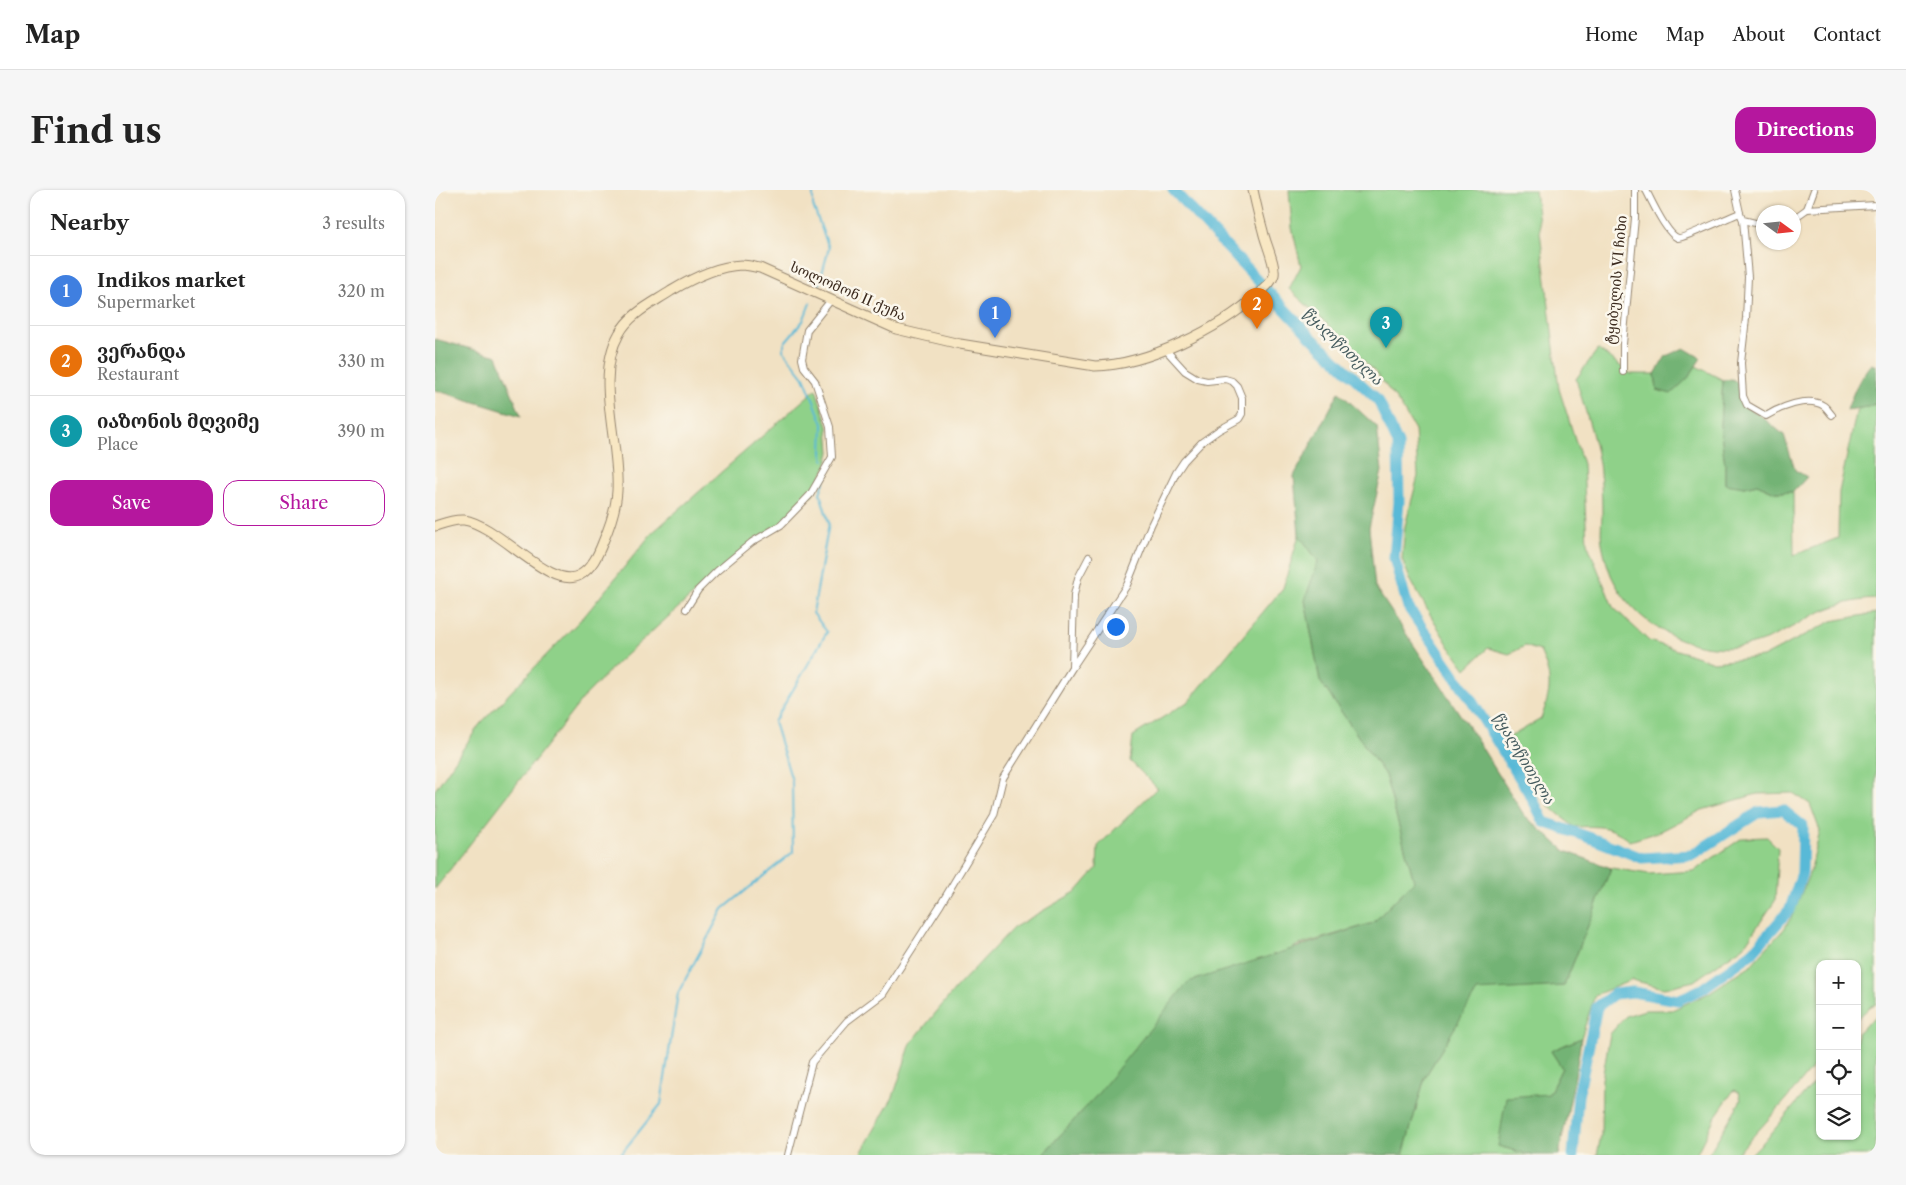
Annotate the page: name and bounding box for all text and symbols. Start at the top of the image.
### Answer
text: Map [25,20,80,49]
text: Home [1585,24,1638,46]
text: Map [1666,24,1704,46]
text: About [1732,24,1785,46]
text: Contact [1813,24,1881,46]
button: Directions [1735,107,1876,153]
text: Find us [30,109,162,152]
north arrow [1756,205,1801,250]
text: Nearby [50,210,129,235]
text: 3 results [322,213,385,233]
street label: ტყიბულის VI ჩიხი [1601,215,1631,345]
street label: სოლომონ II ქუჩა [787,257,909,325]
text: Indikos market [97,269,245,292]
text: 1 [62,281,70,301]
text: 320 m [338,281,385,301]
pin: 2 [1241,288,1273,329]
text: Supermarket [97,292,195,312]
pin: 1 [979,297,1011,338]
water label: წყალწითელა [1299,303,1388,390]
pin: 3 [1370,307,1402,348]
text: ვერანდა [97,340,186,363]
text: 2 [61,351,71,371]
text: 330 m [338,351,385,371]
text: Restaurant [97,364,179,384]
text: იაზონის მღვიმე [97,410,260,433]
text: 3 [61,421,71,441]
text: 390 m [338,421,385,441]
text: Place [97,434,138,454]
button: Save [50,480,213,526]
button: Share [223,480,385,526]
your location [1103,614,1129,640]
water label: წყალწითელა [1489,708,1559,808]
map controls [1816,960,1861,1140]
button: + [1816,960,1861,1005]
button: − [1816,1005,1861,1050]
button: locate [1816,1050,1861,1095]
button: layers [1816,1095,1861,1140]

